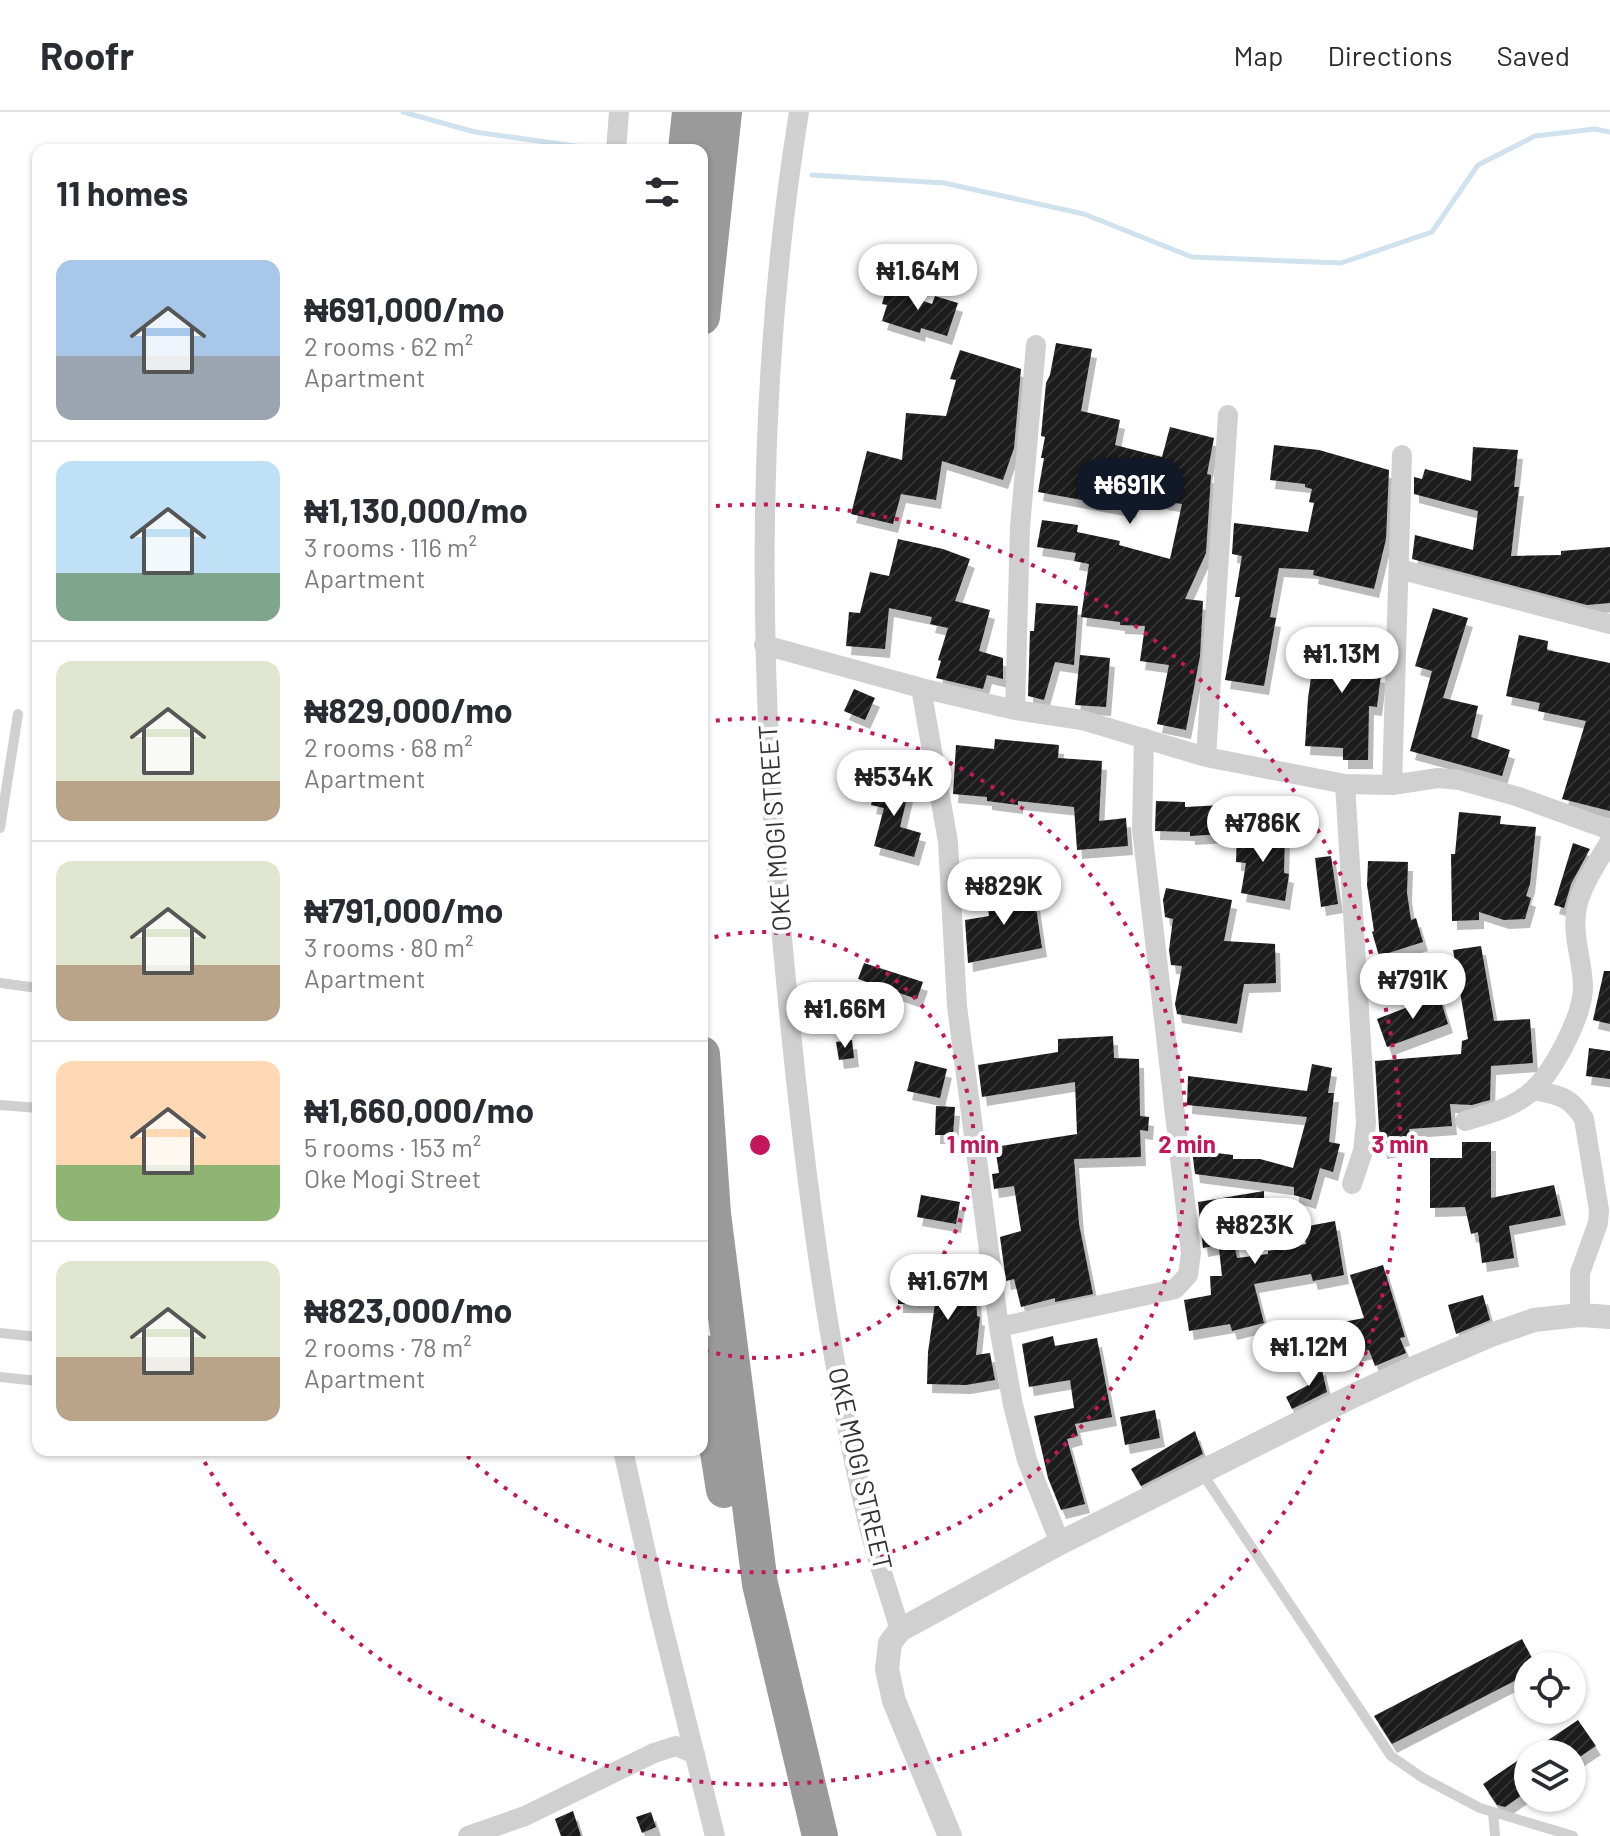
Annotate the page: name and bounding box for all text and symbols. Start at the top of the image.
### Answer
text: Roofr [40,32,134,78]
text: Map [1234,38,1283,72]
text: Directions [1327,38,1453,72]
text: Saved [1497,38,1570,72]
icon: filters [640,170,684,214]
text: 11 homes [56,172,188,213]
pin: ₦1.64M [853,244,983,312]
text: ₦1.64M [876,254,960,285]
text: ₦691,000/mo [304,288,505,329]
icon: home [120,292,216,388]
text: 2 rooms · 62 m² [304,330,473,361]
text: Apartment [304,361,425,392]
pin: ₦691K [1074,458,1186,526]
text: ₦691K [1094,468,1166,499]
text: ₦1,130,000/mo [304,489,528,530]
icon: home [120,493,216,589]
text: 3 rooms · 116 m² [304,531,477,562]
text: Apartment [304,562,425,593]
pin: ₦1.13M [1277,627,1407,695]
text: ₦1.13M [1304,637,1380,668]
text: ₦829,000/mo [304,689,513,730]
icon: home [120,693,216,789]
street label: OKE MOGI STREET [751,724,796,933]
text: 2 rooms · 68 m² [304,731,473,762]
pin: ₦534K [838,750,950,818]
text: ₦534K [855,760,933,791]
text: Apartment [304,762,425,793]
pin: ₦786K [1207,796,1319,864]
text: ₦786K [1225,806,1301,837]
pin: ₦829K [948,859,1060,927]
text: ₦829K [965,869,1043,900]
text: ₦791,000/mo [304,889,503,930]
icon: home [120,893,216,989]
text: 3 rooms · 80 m² [304,931,474,962]
pin: ₦791K [1357,953,1469,1021]
text: Apartment [304,962,425,993]
text: ₦791K [1378,963,1448,994]
pin: ₦1.66M [780,982,910,1050]
text: ₦1.66M [804,992,886,1023]
text: ₦1,660,000/mo [304,1089,534,1130]
icon: home [120,1093,216,1189]
text: 1 min [947,1129,999,1158]
text: 2 min [1158,1129,1216,1158]
text: 3 min [1371,1129,1429,1158]
text: 5 rooms · 153 m² [304,1131,481,1162]
centre of rings [746,1131,774,1159]
text: Oke Mogi Street [304,1162,481,1193]
pin: ₦823K [1199,1198,1311,1266]
text: ₦823K [1216,1208,1294,1239]
pin: ₦1.67M [883,1254,1013,1322]
text: ₦1.67M [908,1264,988,1295]
text: ₦823,000/mo [304,1289,512,1330]
icon: home [120,1293,216,1389]
pin: ₦1.12M [1244,1320,1374,1388]
text: ₦1.12M [1270,1330,1348,1361]
text: 2 rooms · 78 m² [304,1331,472,1362]
text: Apartment [304,1362,425,1393]
street label: OKE MOGI STREET [823,1364,900,1573]
map controls [1514,1652,1586,1812]
button: locate [1514,1652,1586,1724]
button: layers [1514,1740,1586,1812]

